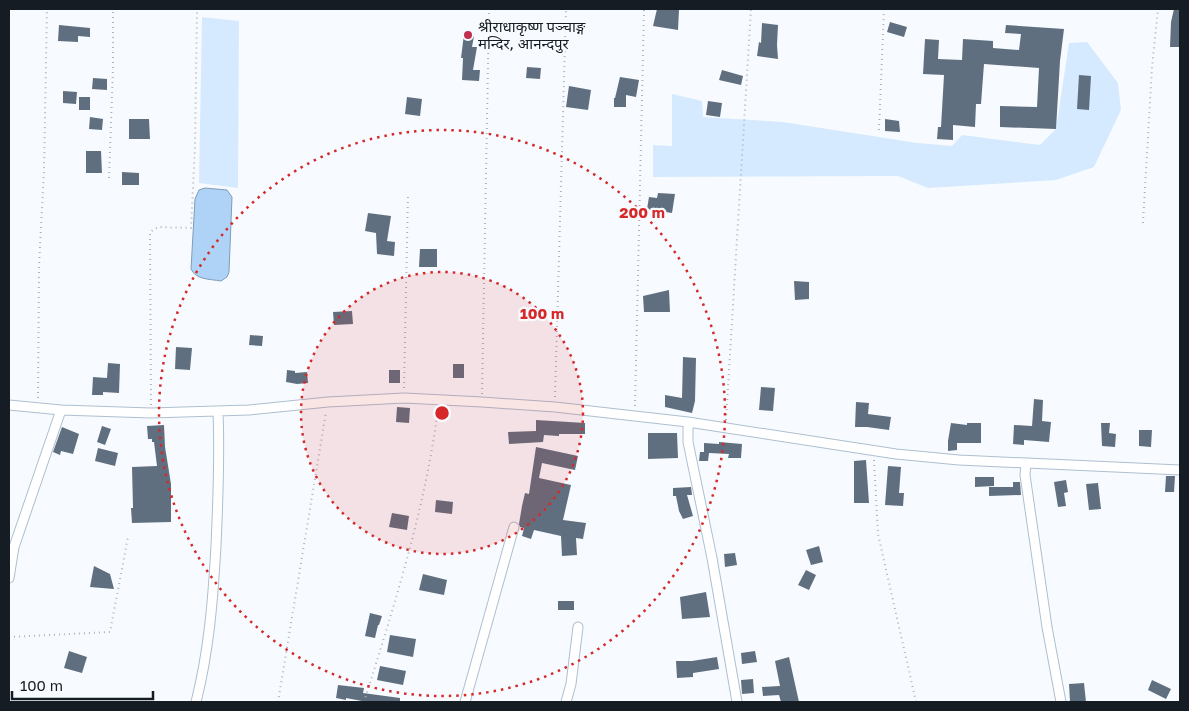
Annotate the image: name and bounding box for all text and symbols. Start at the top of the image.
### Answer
place label: श्रीराधाकृष्ण पञ्चाङ्ग मन्दिर, आनन्दपुर [478,17,586,54]
marker: श्रीराधाकृष्ण पञ्चाङ्ग मन्दिर, आनन्दपुर [462,29,474,41]
text: 200 m [619,203,665,221]
text: 100 m [520,304,564,322]
centre of rings [433,404,451,422]
scale bar [12,668,154,700]
text: 100 m [20,676,63,694]

